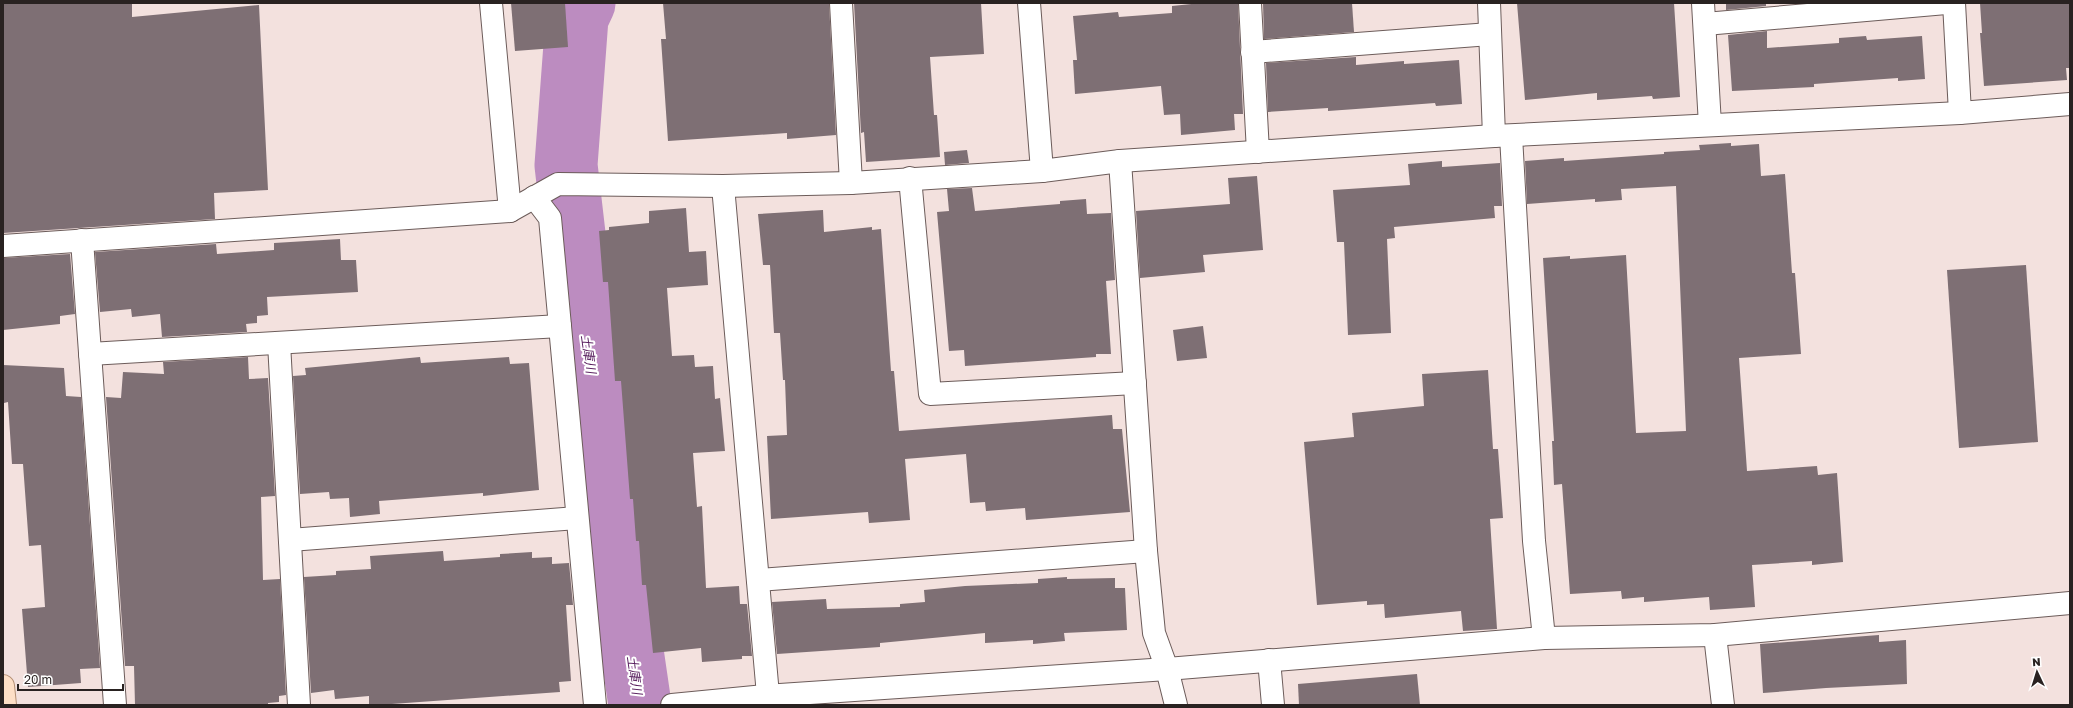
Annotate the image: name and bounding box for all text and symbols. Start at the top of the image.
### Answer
water label: 土庫川 [578,334,600,376]
north arrow [2017,652,2057,692]
water label: 土庫川 [624,655,646,697]
text: N [2032,655,2041,668]
scale bar [18,666,123,692]
text: 20 m [24,672,52,687]

